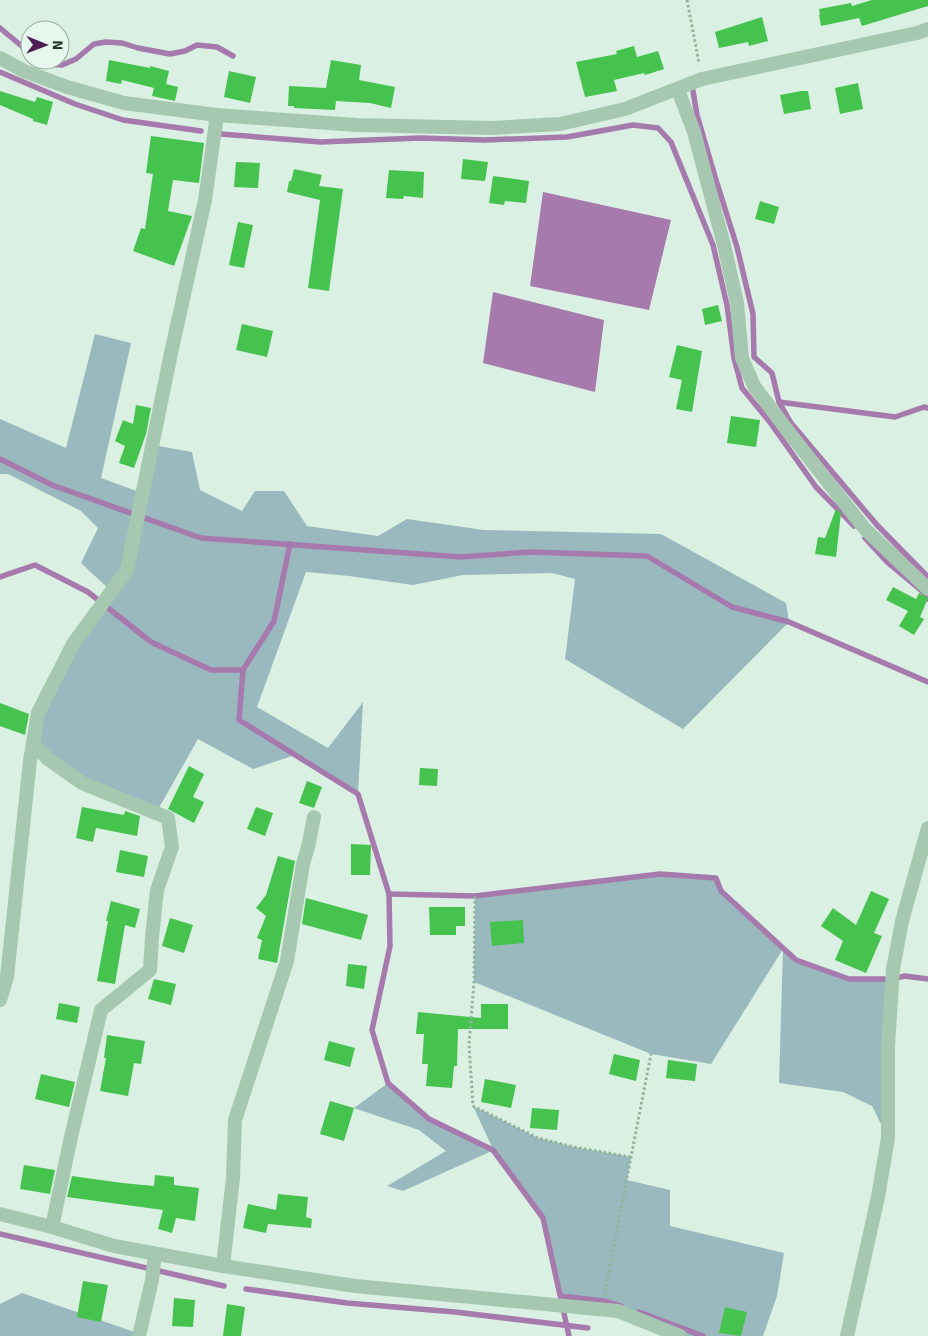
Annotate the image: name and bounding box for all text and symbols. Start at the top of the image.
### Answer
north arrow [20,20,70,70]
text: N [49,40,66,50]

